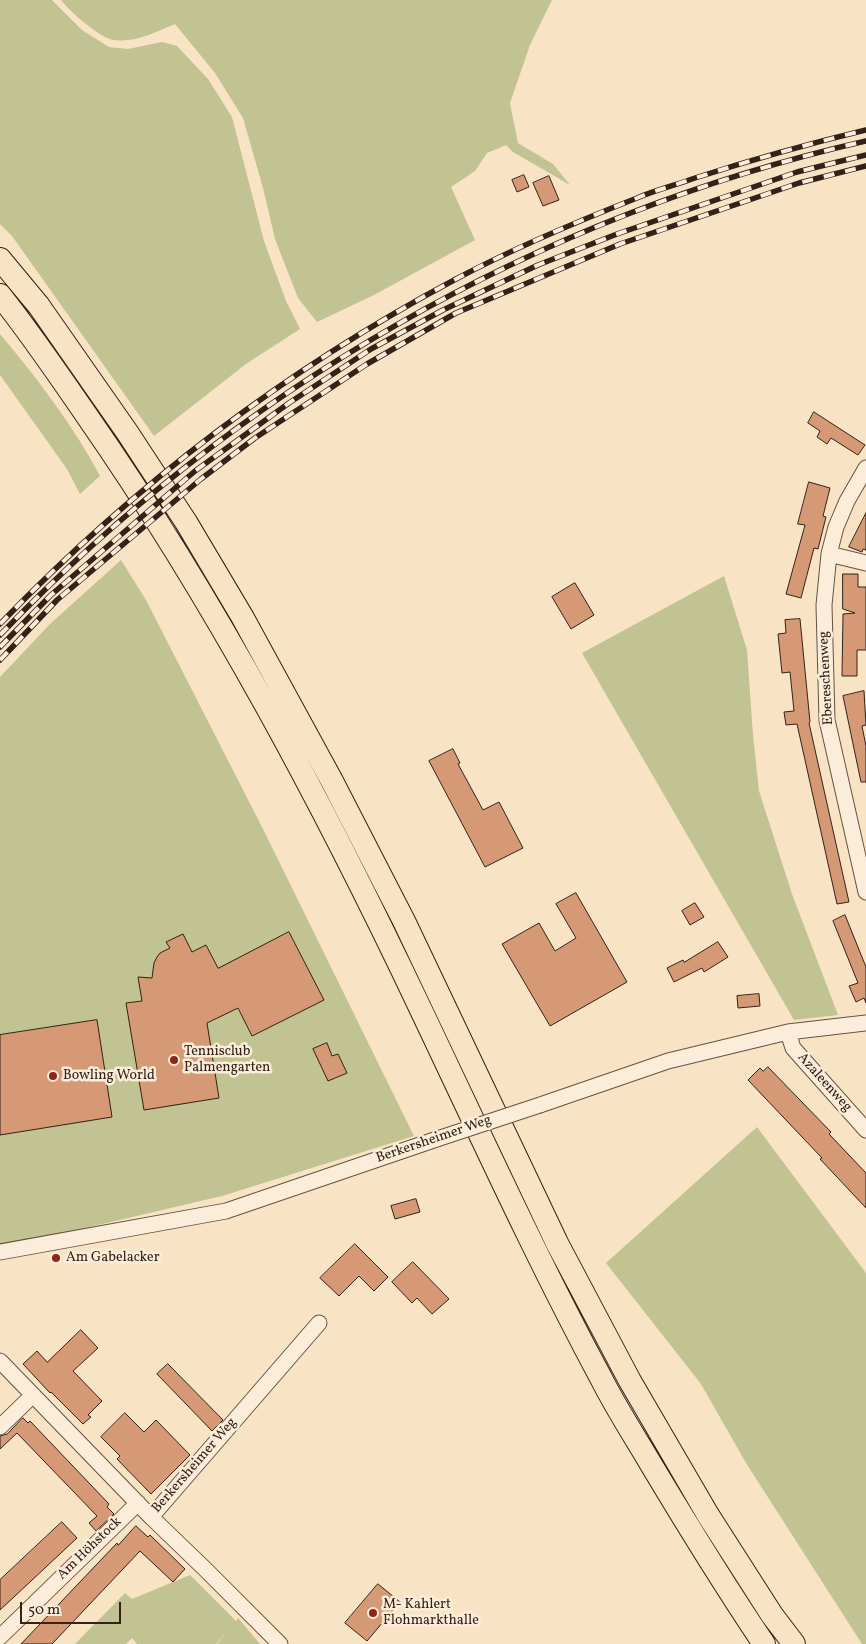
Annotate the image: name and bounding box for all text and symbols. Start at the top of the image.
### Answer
street label: Ebereschenweg [816,630,838,726]
place label: Tennisclub Palmengarten [184,1044,270,1076]
street label: Azaleenweg [793,1050,855,1116]
marker: Tennisclub Palmengarten [168,1054,180,1066]
place label: Bowling World [63,1068,155,1084]
marker: Bowling World [47,1070,59,1082]
street label: Berkersheimer Weg [374,1112,494,1168]
place label: Am Gabelacker [66,1250,160,1266]
marker: Am Gabelacker [50,1252,62,1264]
street label: Berkersheimer Weg [149,1415,241,1517]
street label: Am Höhstock [54,1514,126,1584]
scale bar [22,1592,124,1624]
place label: M- Kahlert Flohmarkthalle [383,1597,479,1630]
text: 50 m [28,1600,60,1621]
marker: M- Kahlert Flohmarkthalle [367,1607,379,1619]

